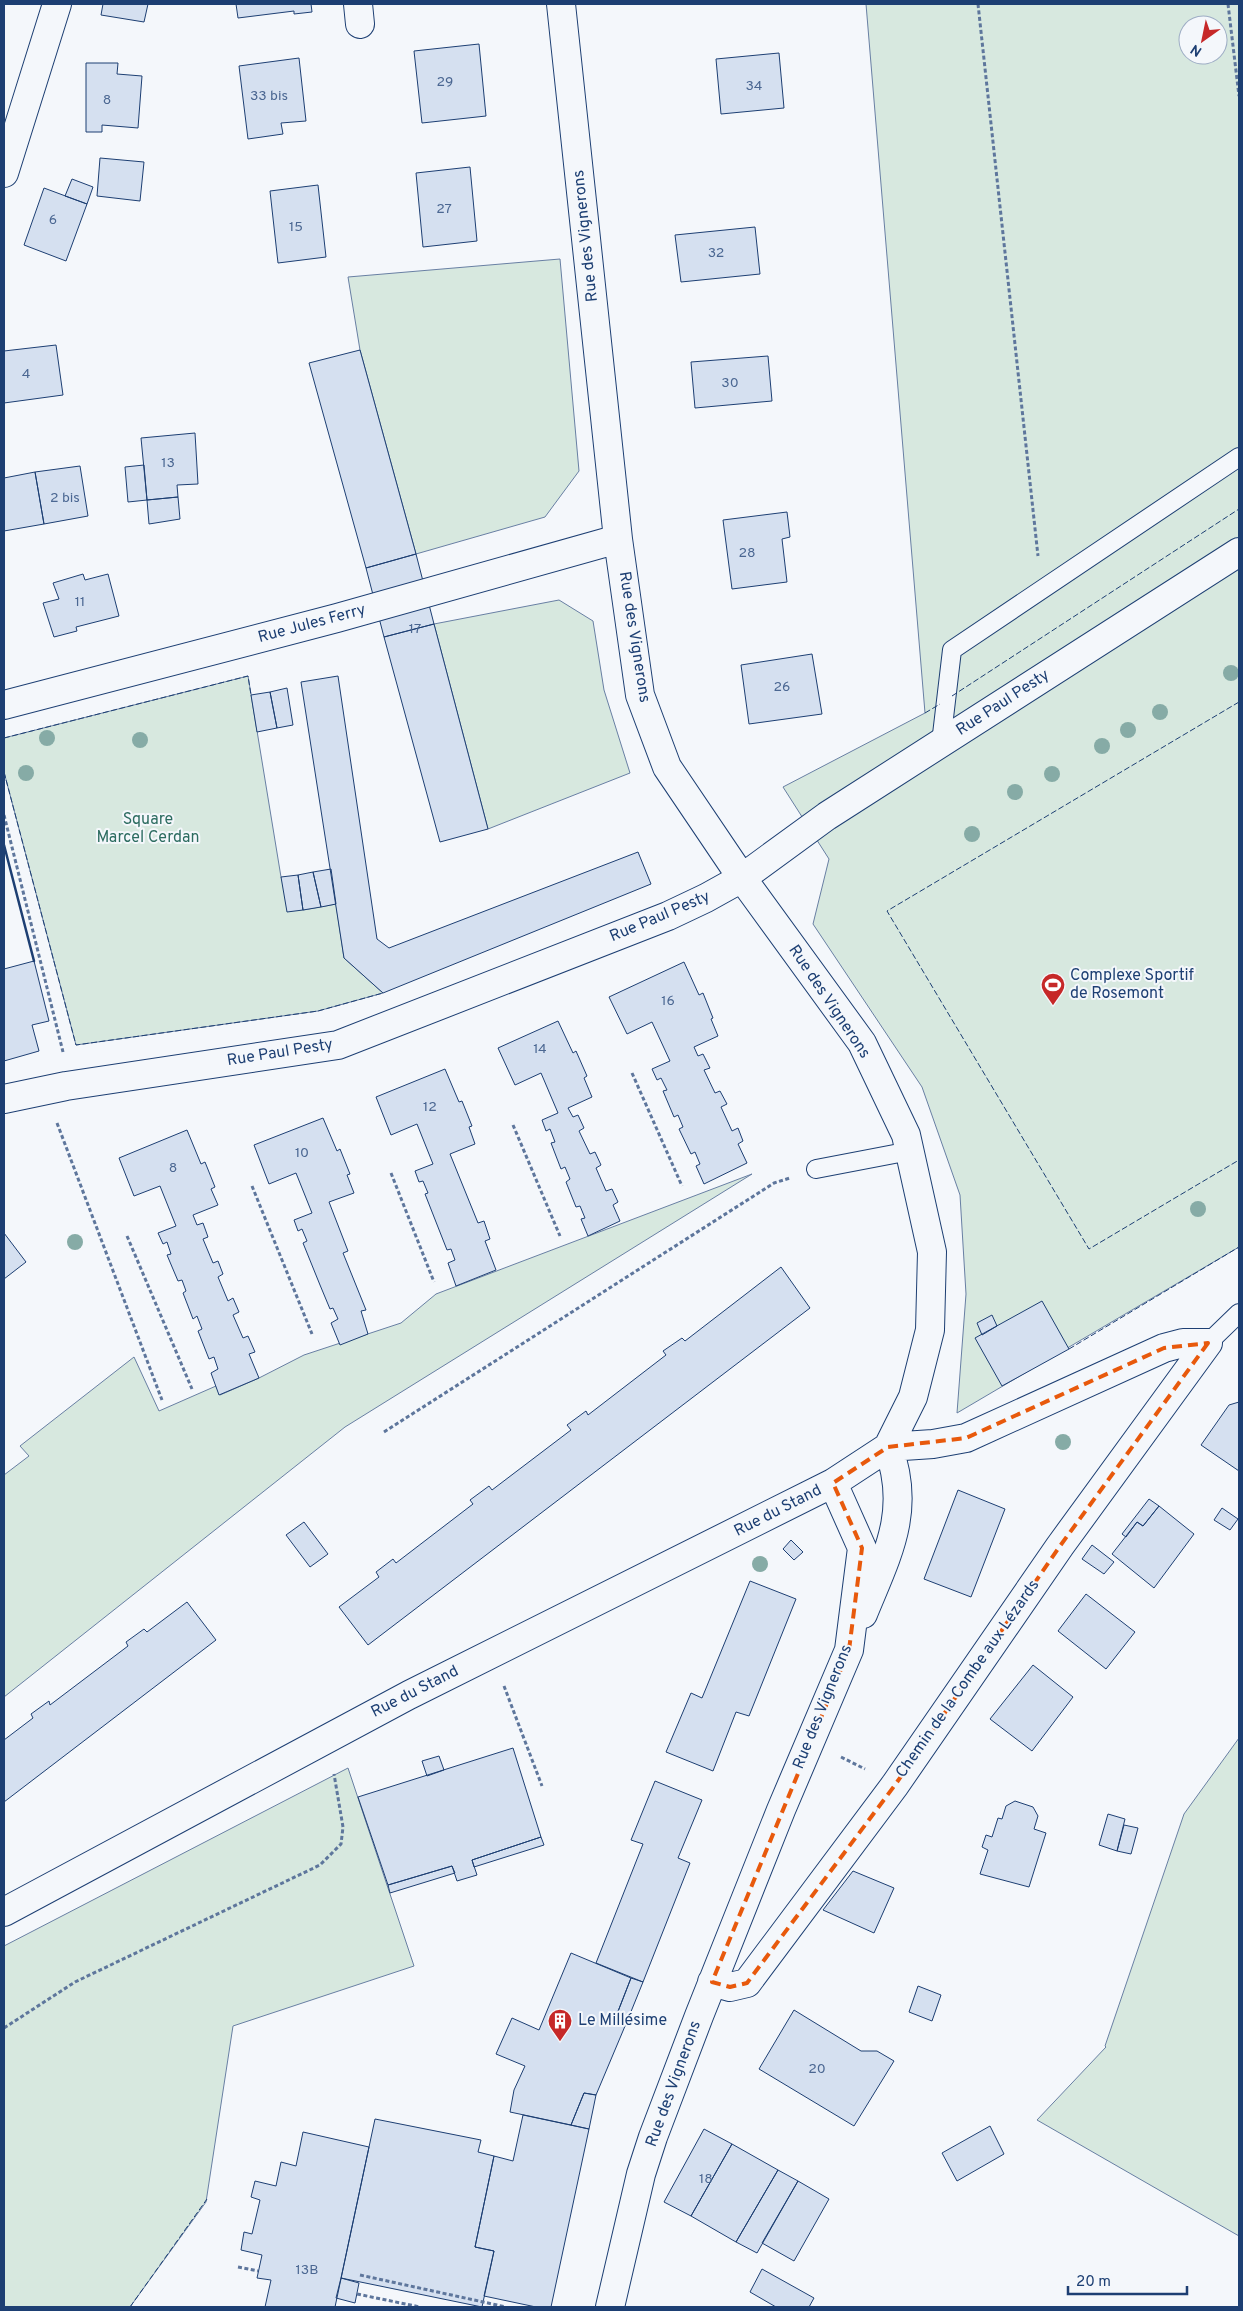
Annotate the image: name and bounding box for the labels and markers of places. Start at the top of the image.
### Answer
place label: Complexe Sportif de Rosemont [1070,966,1195,1004]
sports icon: Complexe Sportif de Rosemont [1040,972,1066,1006]
building icon: Le Millésime [547,2008,573,2042]
place label: Le Millésime [578,2011,667,2031]

